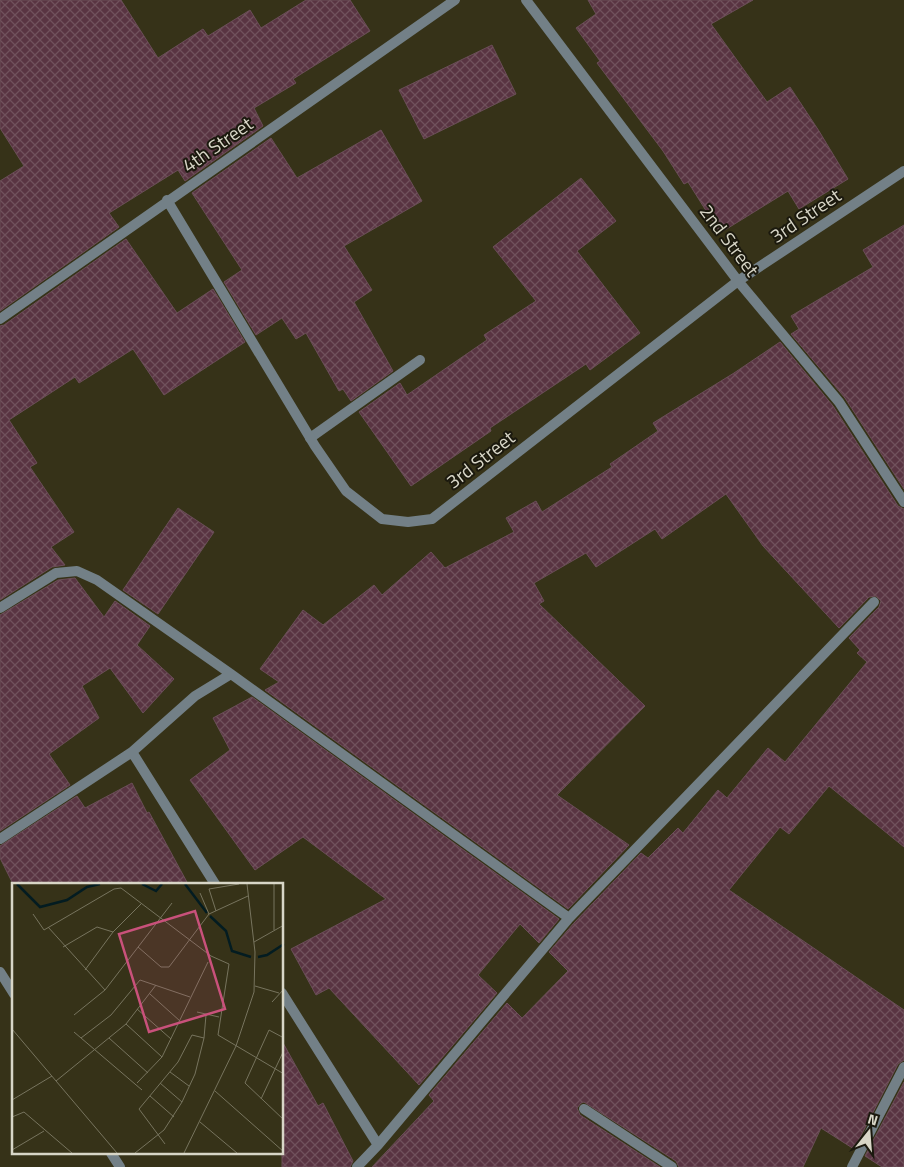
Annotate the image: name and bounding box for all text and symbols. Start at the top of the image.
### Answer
street label: 4th Street [176,109,259,179]
street label: 3rd Street [764,180,847,249]
street label: 2nd Street [693,198,767,283]
street label: 3rd Street [439,423,521,495]
inset map [12,883,284,1154]
north arrow [844,1107,894,1157]
text: N [865,1108,881,1131]

